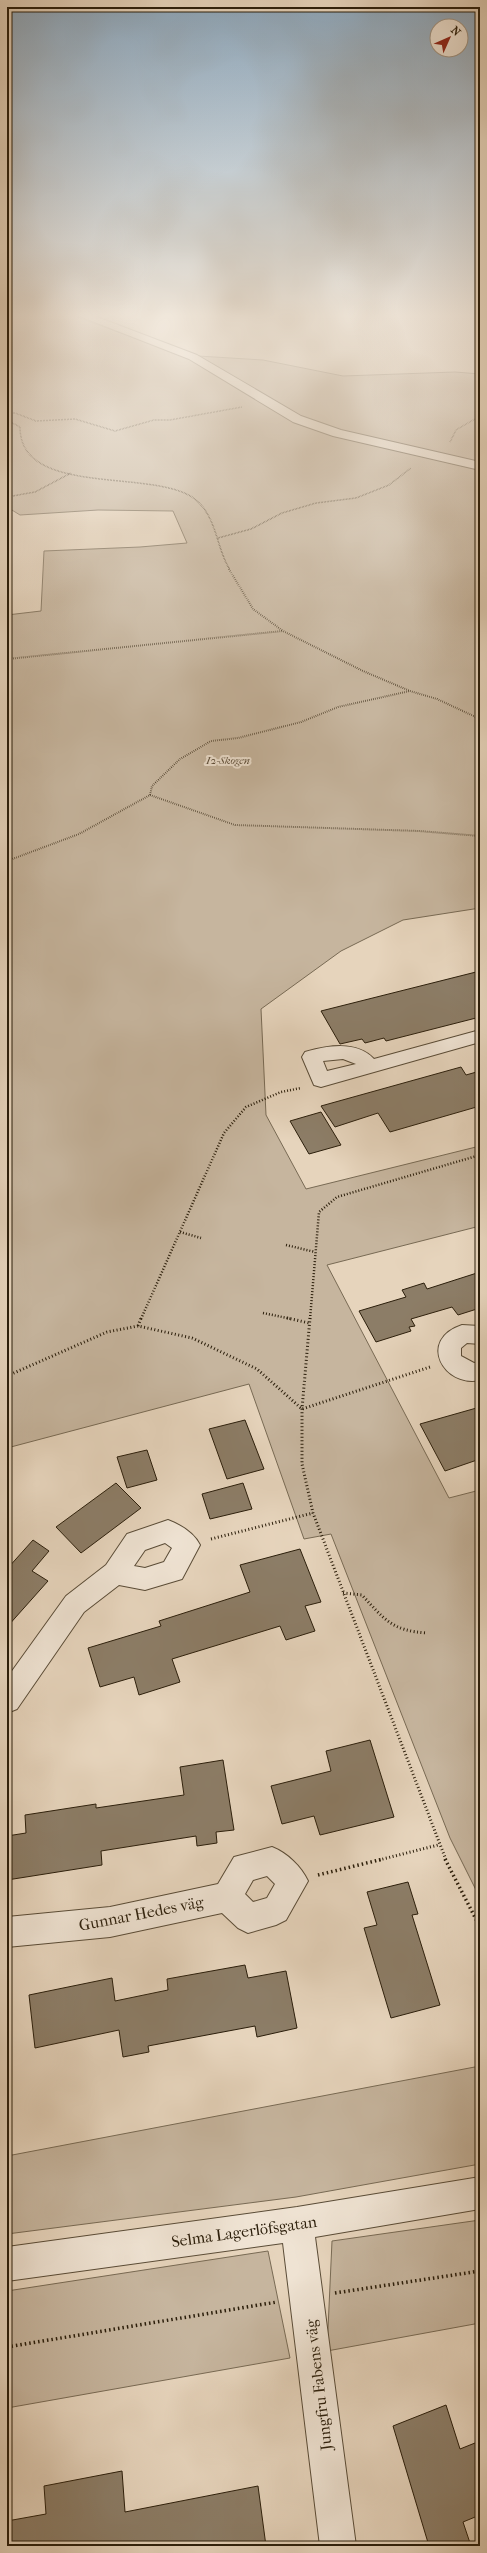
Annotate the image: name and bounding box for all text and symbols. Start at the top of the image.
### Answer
north arrow [429,18,469,58]
text: N [448,24,464,39]
park label: I2-Skogen [205,754,250,767]
street label: Gunnar Hedes väg [77,1892,206,1935]
street label: Selma Lagerlöfsgatan [170,2212,319,2251]
street label: Jungfru Fabens väg [301,2318,336,2454]

